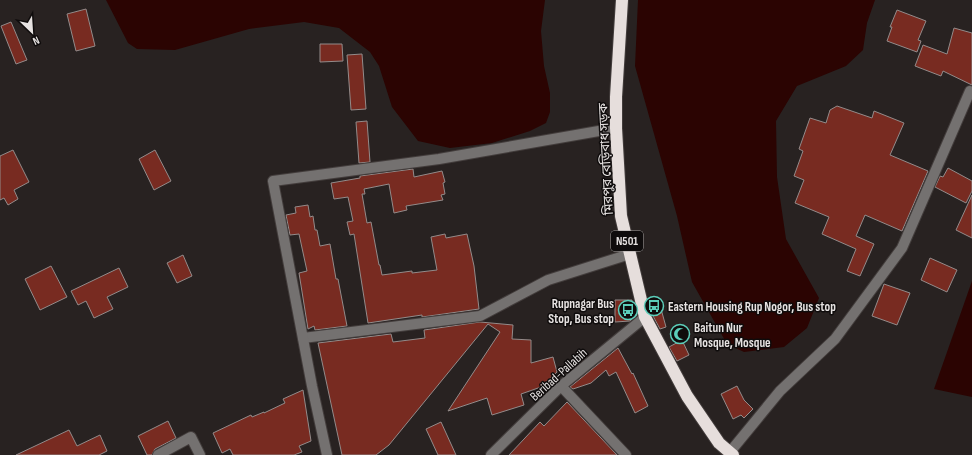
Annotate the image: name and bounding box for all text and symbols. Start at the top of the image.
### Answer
north arrow [12,12,52,52]
text: N [30,33,41,48]
street label: মিরপুর বেড়িবাধ সড়ক [595,102,617,216]
road number: N501 [611,231,643,251]
bus stop icon: Eastern Housing Rup Nogor, Bus stop [643,295,665,317]
place label: Rupnagar Bus Stop, Bus stop [548,296,614,327]
bus stop icon: Rupnagar Bus Stop, Bus stop [617,299,639,321]
place label: Eastern Housing Rup Nogor, Bus stop [668,299,836,315]
place label: Baitun Nur Mosque, Mosque [694,320,771,351]
mosque icon: Baitun Nur Mosque, Mosque [669,323,691,345]
street label: Beribad-Pallabih [527,345,591,405]

